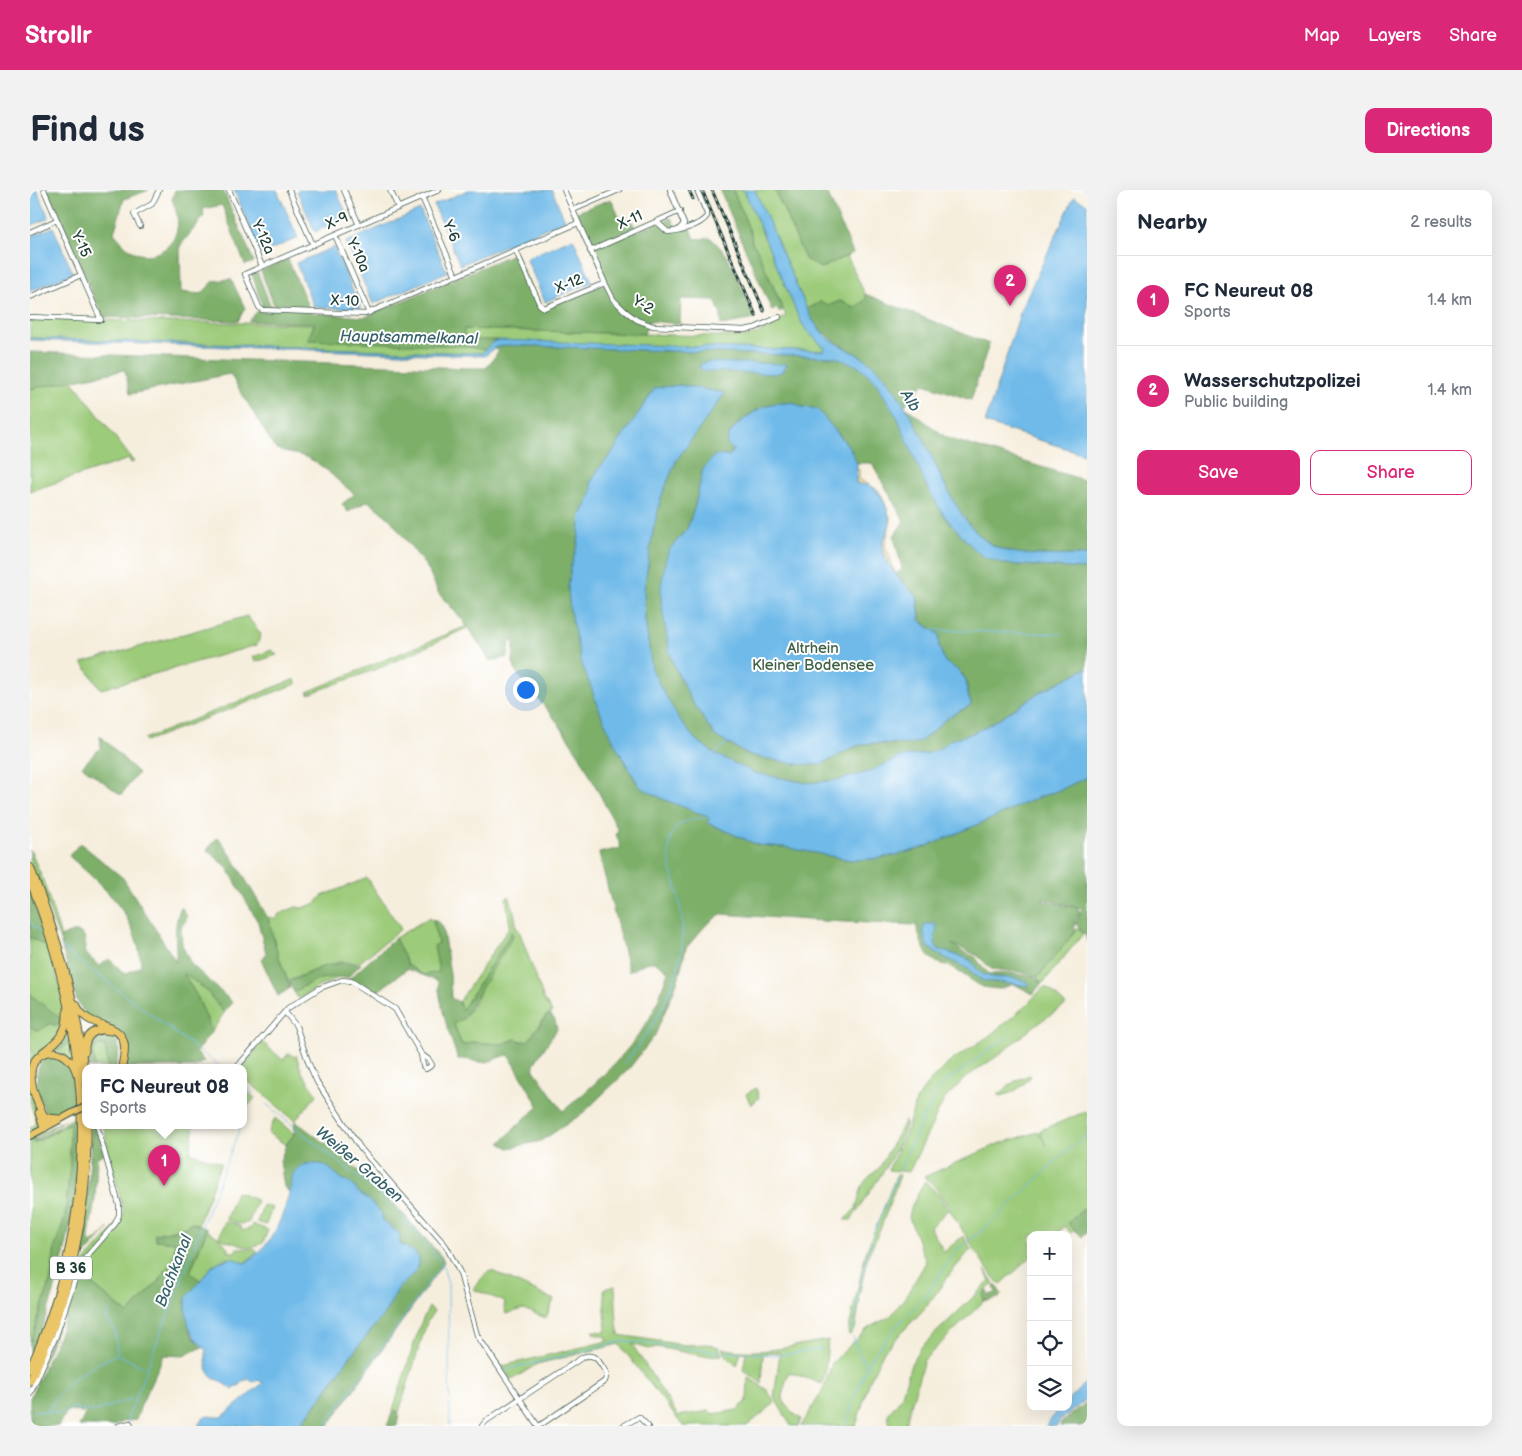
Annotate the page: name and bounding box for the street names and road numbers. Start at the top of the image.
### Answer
street label: X-11 [614,206,646,234]
street label: X-9 [322,208,351,235]
street label: Y-12a [247,216,279,257]
street label: Y-6 [438,216,464,245]
street label: Y-15 [66,227,95,260]
street label: Y-10a [342,234,374,275]
street label: X-12 [551,270,586,299]
street label: X-10 [329,291,360,311]
street label: Y-2 [628,291,657,319]
road number: B 36 [50,1256,92,1280]

